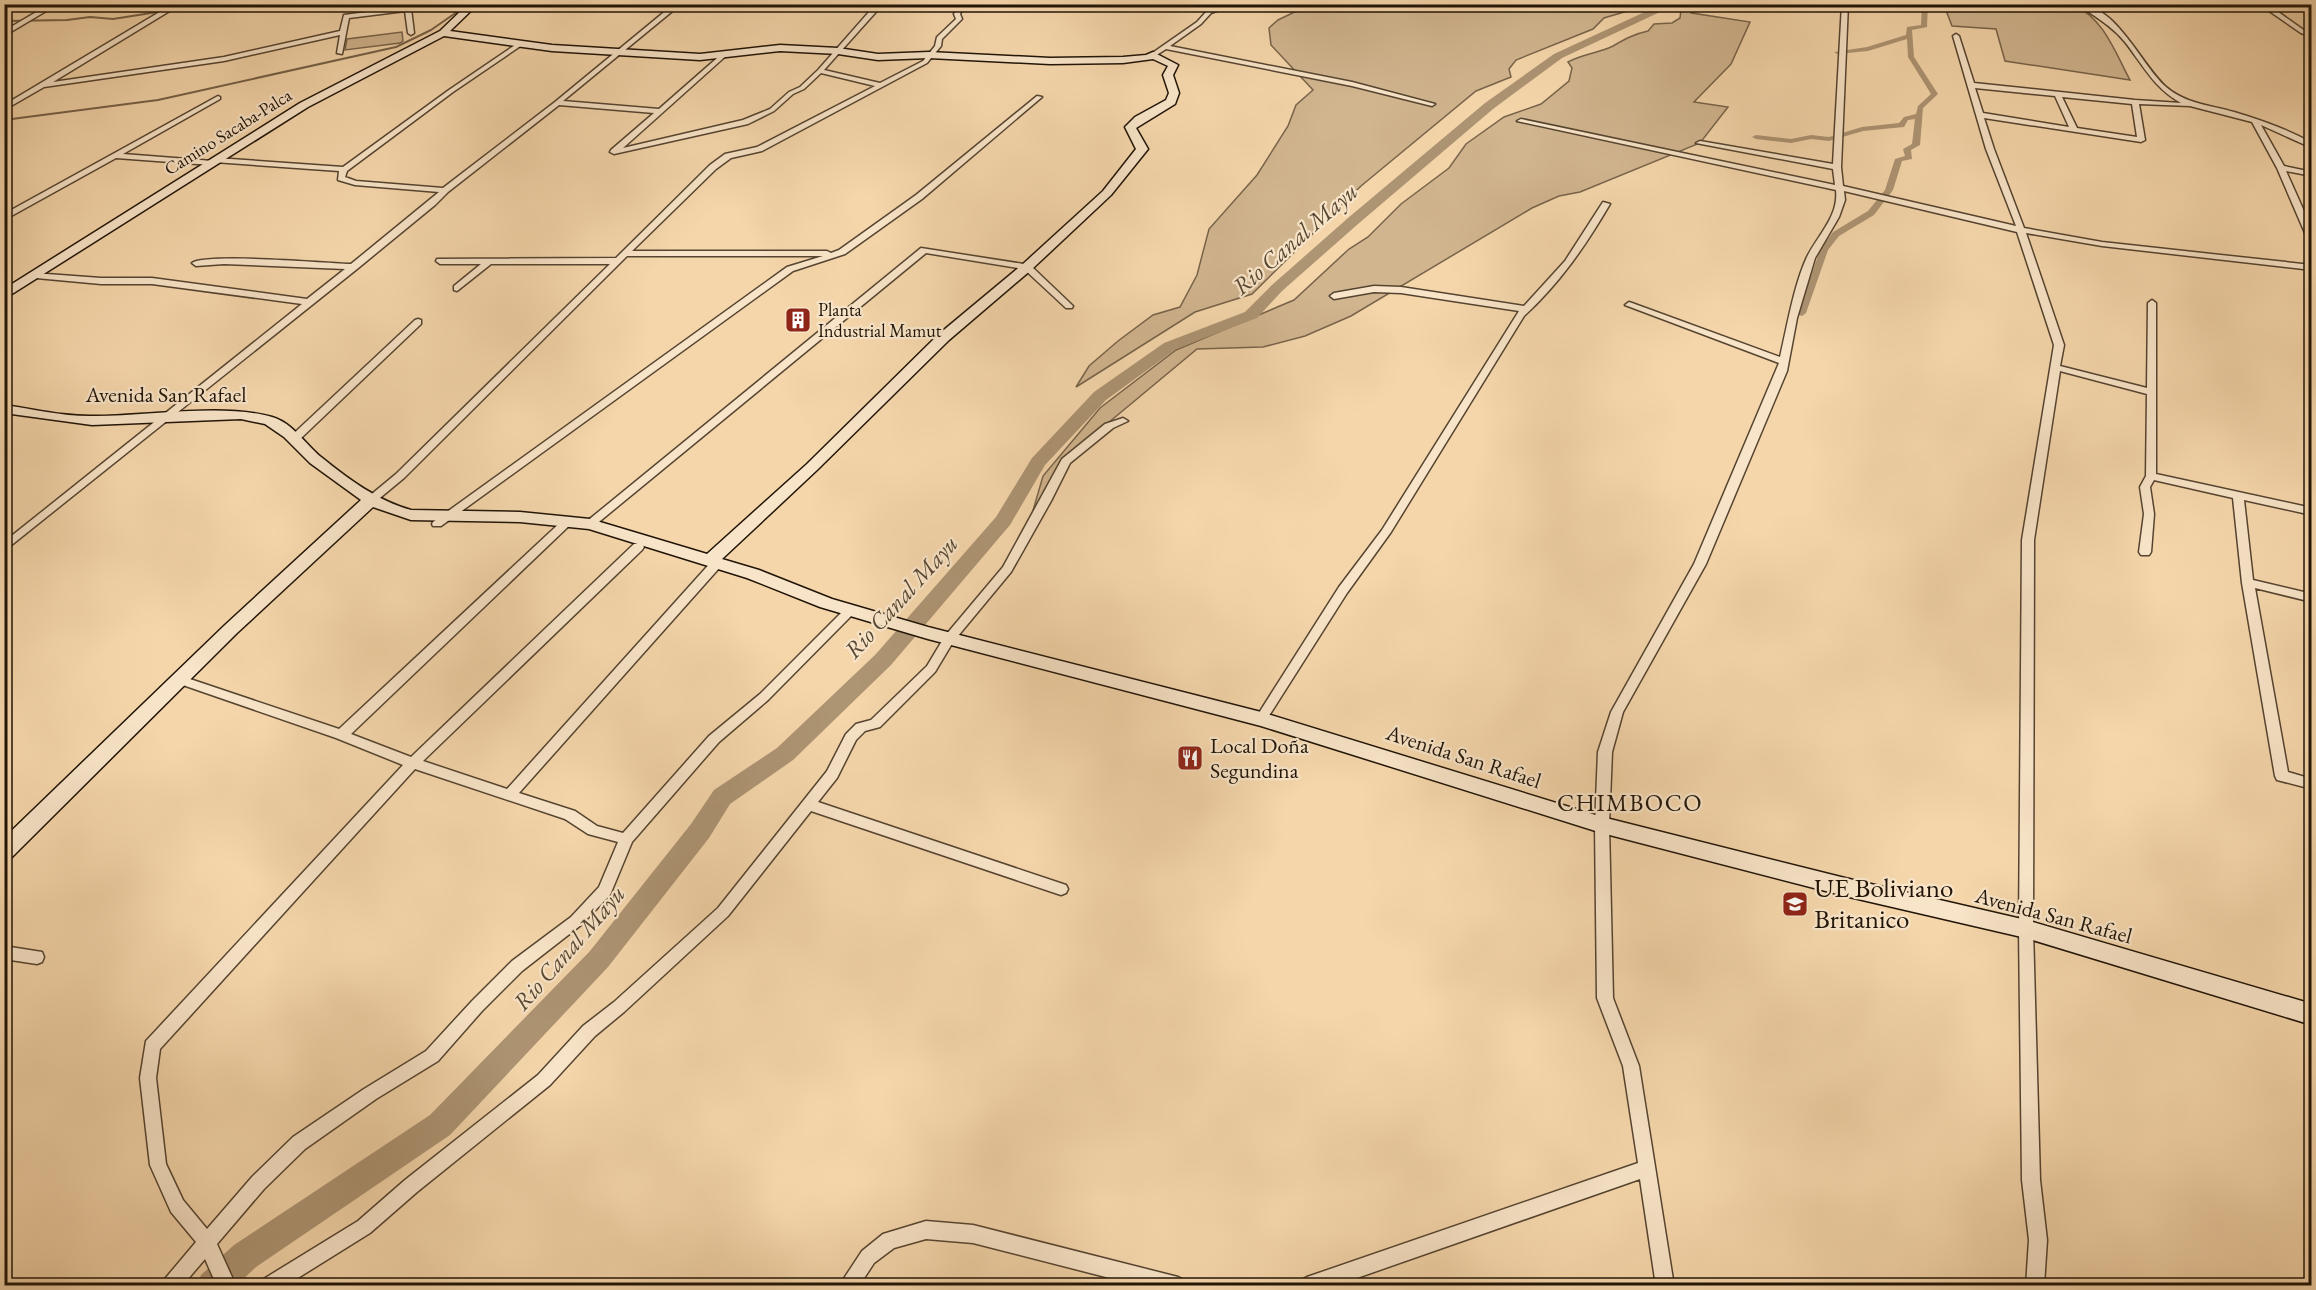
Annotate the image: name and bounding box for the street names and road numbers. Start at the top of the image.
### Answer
street label: Camino Sacaba-Palca [160,83,296,180]
street label: Avenida San Rafael [84,380,247,409]
street label: Avenida San Rafael [1382,717,1545,795]
street label: Avenida San Rafael [1971,880,2136,950]

